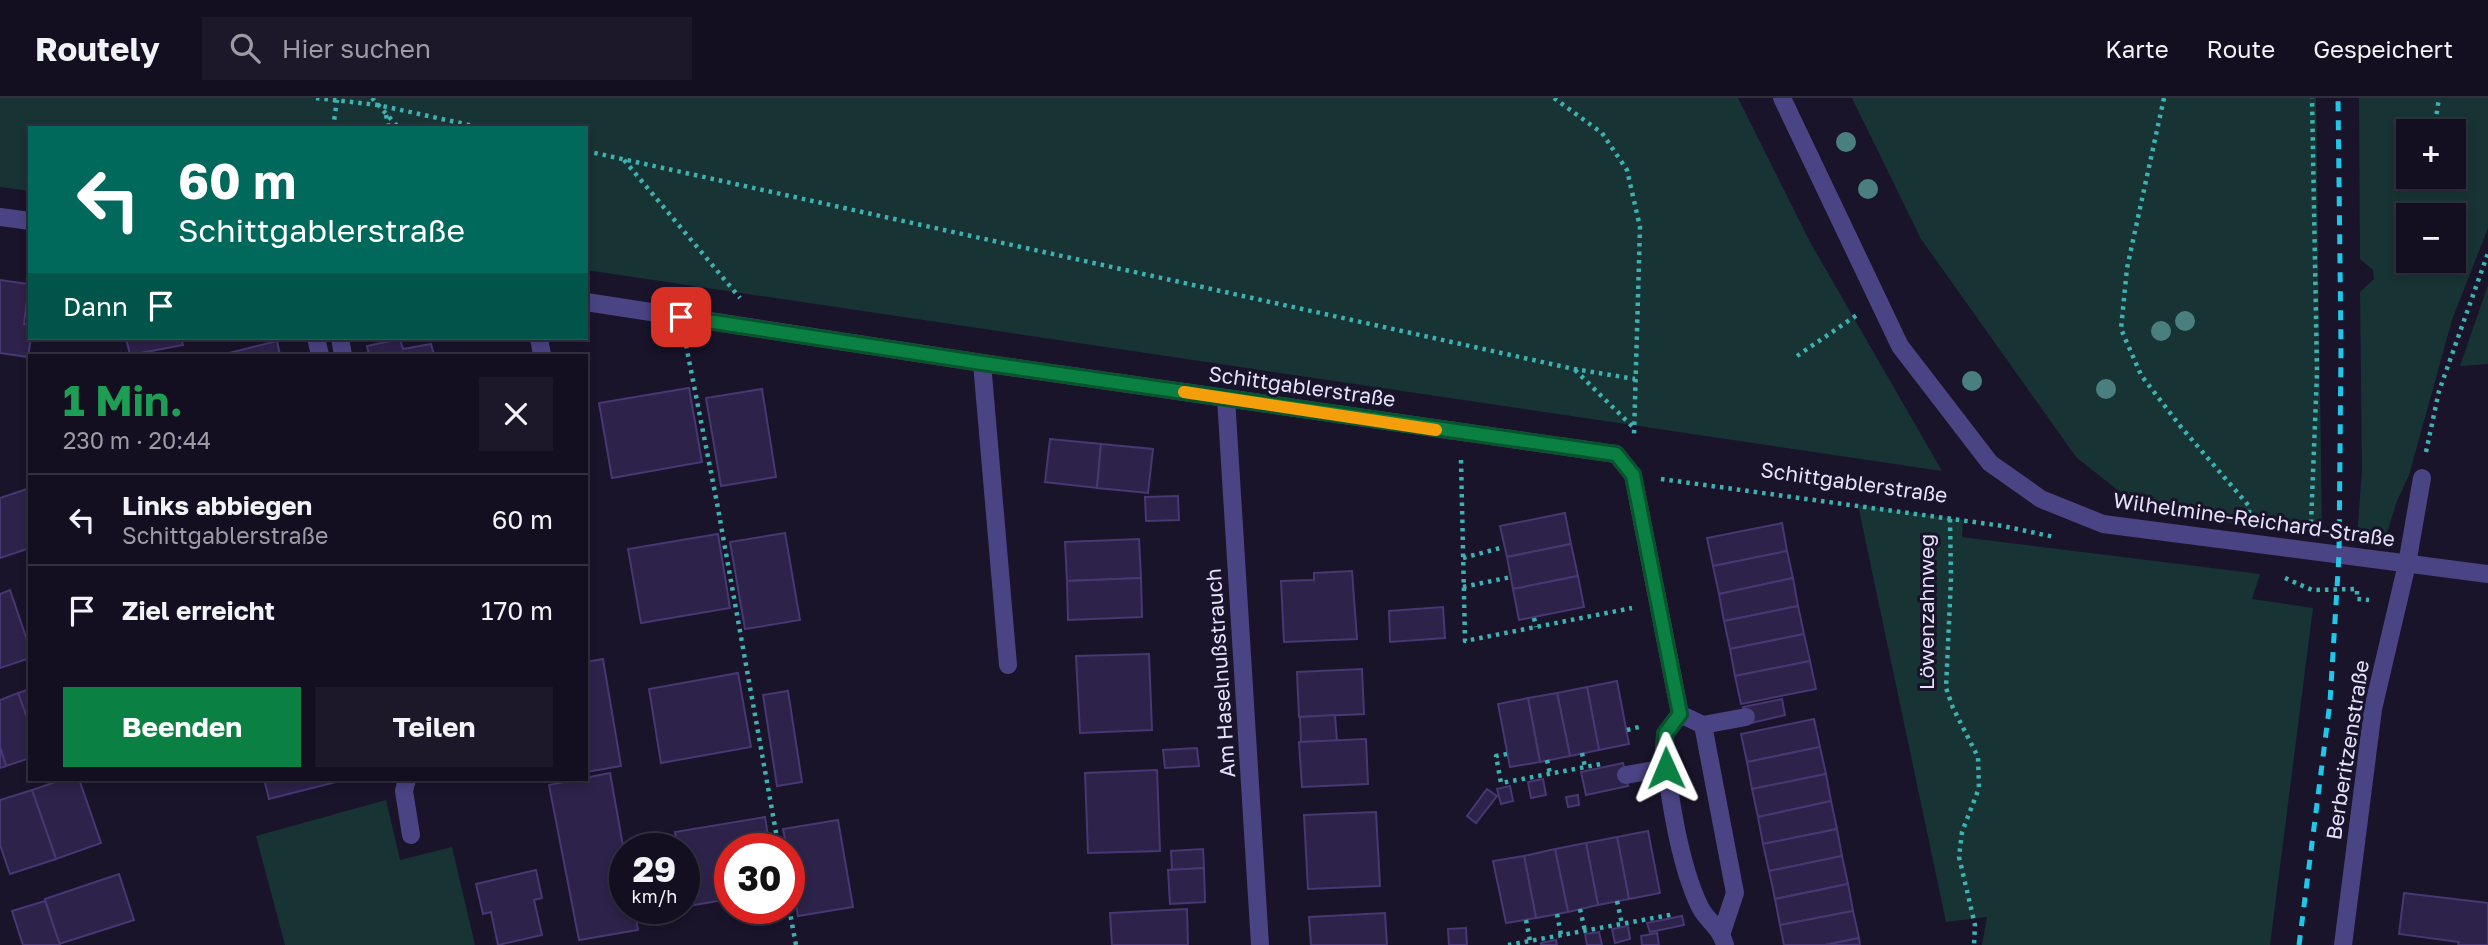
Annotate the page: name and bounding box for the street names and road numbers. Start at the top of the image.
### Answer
street label: Schittgablerstraße [1207,360,1397,412]
street label: Schittgablerstraße [1759,456,1949,508]
street label: Wilhelmine-Reichard-Straße [2112,486,2397,552]
street label: Löwenzahnweg [1913,534,1939,690]
street label: Am Haselnußstrauch [1200,567,1240,779]
street label: Berberitzenstraße [2320,658,2374,842]

